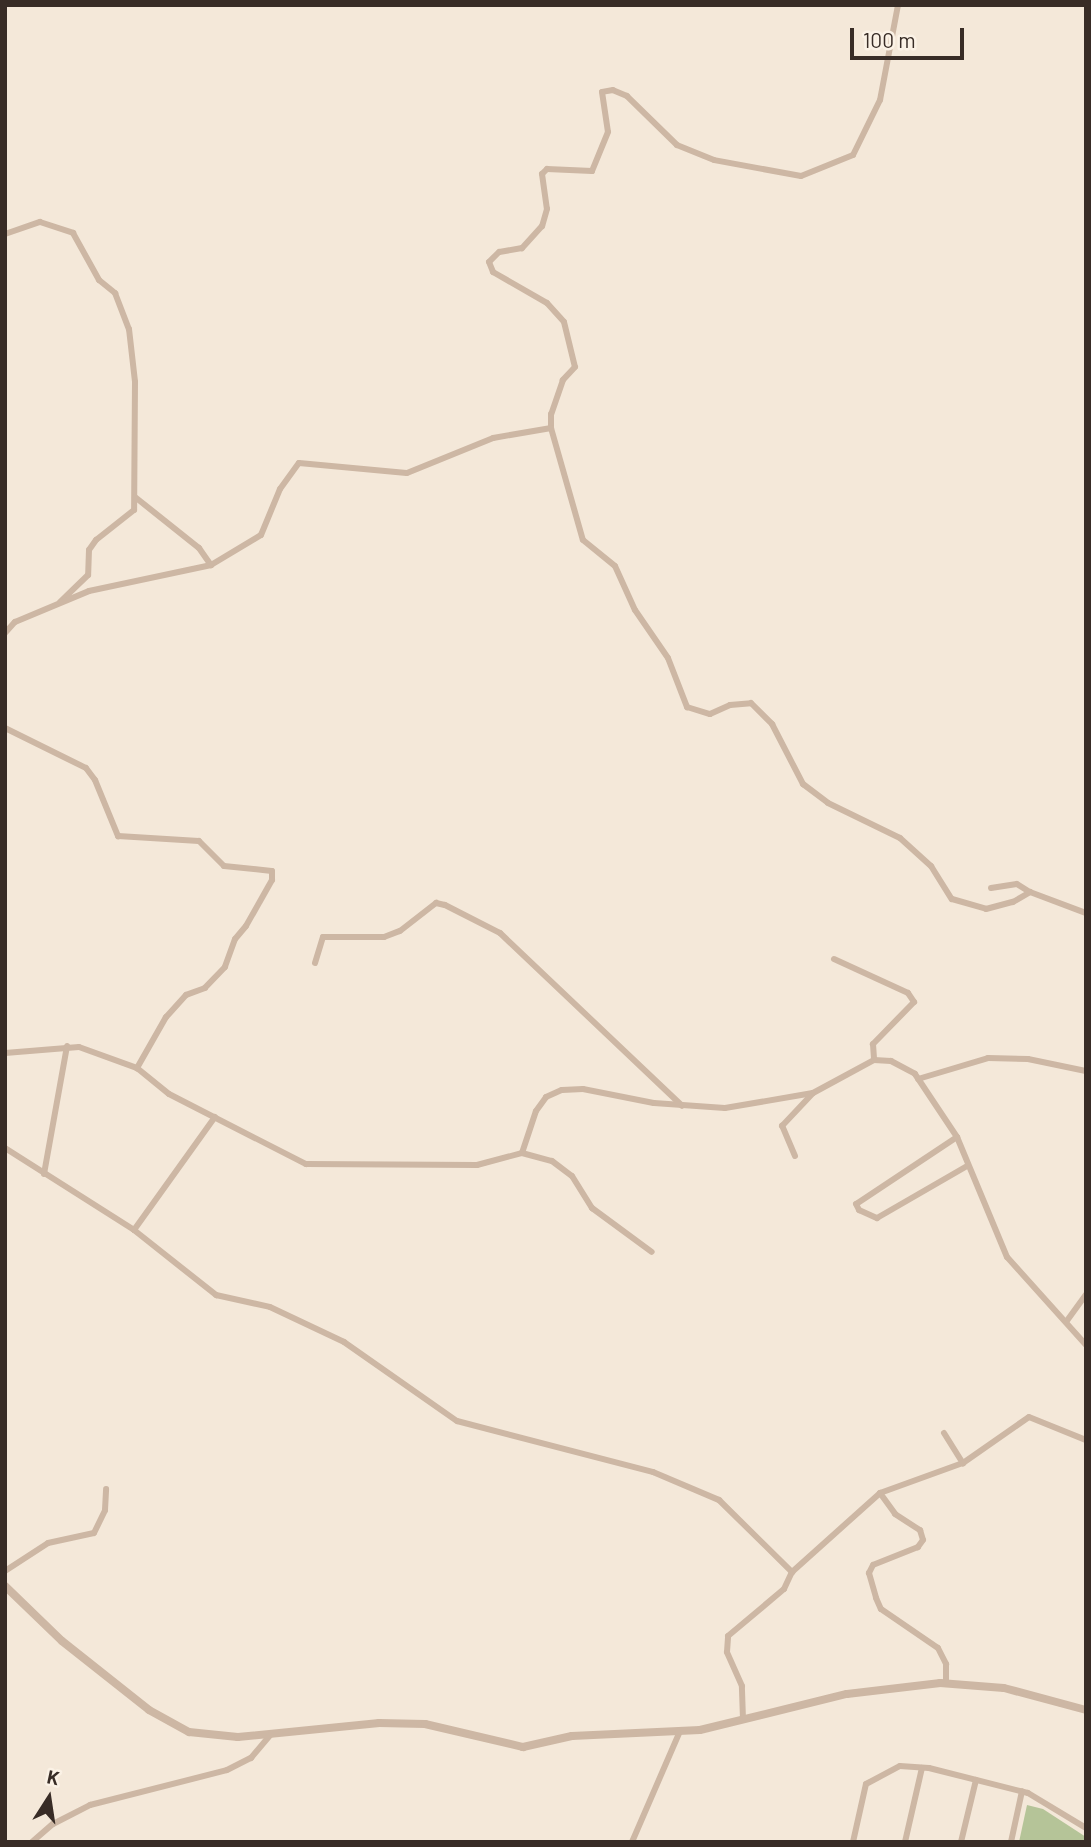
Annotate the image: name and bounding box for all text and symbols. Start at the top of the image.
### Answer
scale bar [853,14,967,58]
text: 100 m [863,27,916,52]
north arrow [14,1763,84,1833]
text: K [45,1764,62,1789]

